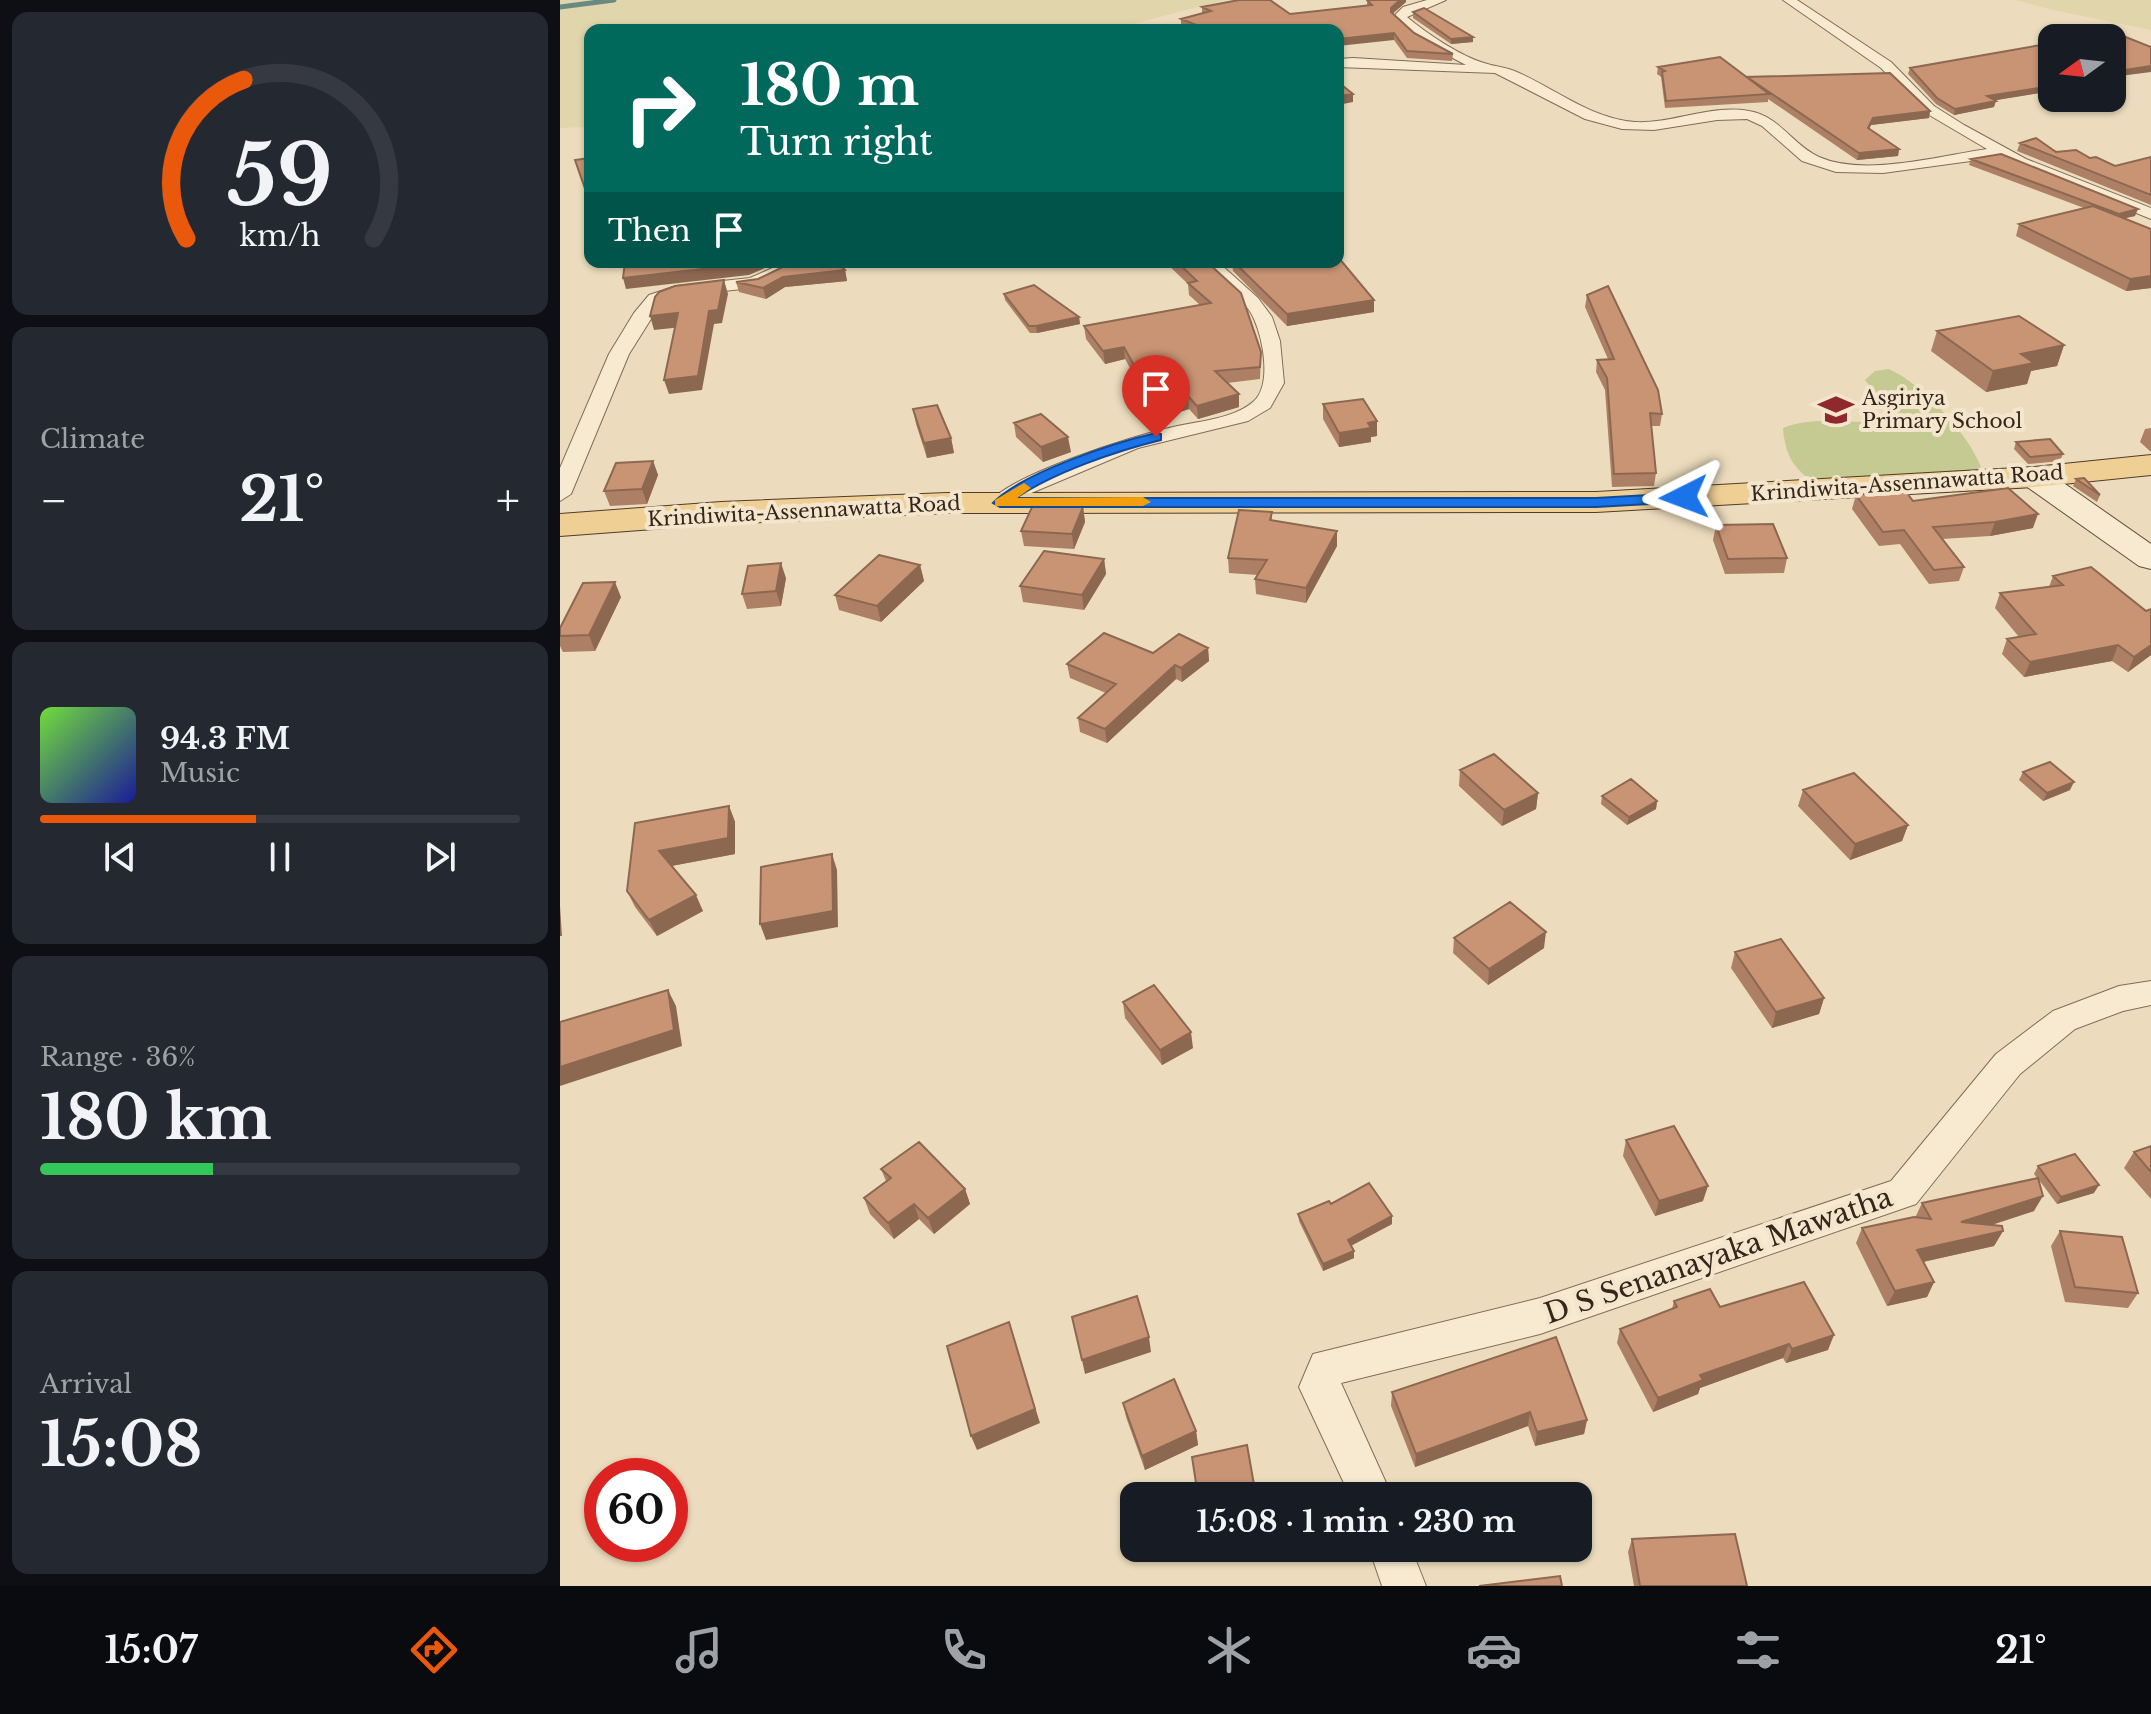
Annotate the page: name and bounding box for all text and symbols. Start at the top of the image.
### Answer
north arrow [2038,24,2126,112]
map controls [2038,24,2126,112]
text: 180 m [740,51,919,120]
icon: right [608,56,712,160]
text: Turn right [740,120,933,165]
text: 59 [227,124,333,227]
icon: arrive [707,208,751,252]
text: Then [608,212,691,249]
text: km/h [239,219,321,255]
pin [1122,355,1190,437]
icon: arrive [1134,367,1178,411]
place label: Asgiriya Primary School [1861,386,2022,433]
school or university icon: Asgiriya Primary School [1817,391,1855,429]
text: Climate [40,423,145,455]
position arrow [1642,455,1726,539]
street label: Krindiwita-Assennawatta Road [1750,460,2064,506]
text: 21° [239,463,324,537]
text: − [40,473,68,528]
text: + [496,473,520,528]
street label: Krindiwita-Assennawatta Road [647,491,961,531]
text: 94.3 FM [160,720,290,757]
text: Music [160,757,240,789]
icon: previous [98,835,142,879]
icon: pause [258,835,302,879]
icon: next [418,835,462,879]
text: Range · 36% [40,1041,196,1073]
text: 180 km [40,1081,272,1155]
street label: D S Senanayaka Mawatha [1540,1179,1897,1332]
text: Arrival [40,1368,132,1400]
text: 15:08 [40,1408,202,1482]
speed limit sign: 60 [584,1458,688,1562]
text: 15:08 · 1 min · 230 m [1196,1503,1516,1540]
icon: directions [406,1622,462,1678]
icon: music [671,1622,727,1678]
icon: phone [936,1622,992,1678]
icon: climate [1201,1622,1257,1678]
icon: car [1466,1622,1522,1678]
icon: filters [1730,1622,1786,1678]
text: 15:07 [104,1628,198,1673]
text: 21° [1995,1628,2046,1673]

